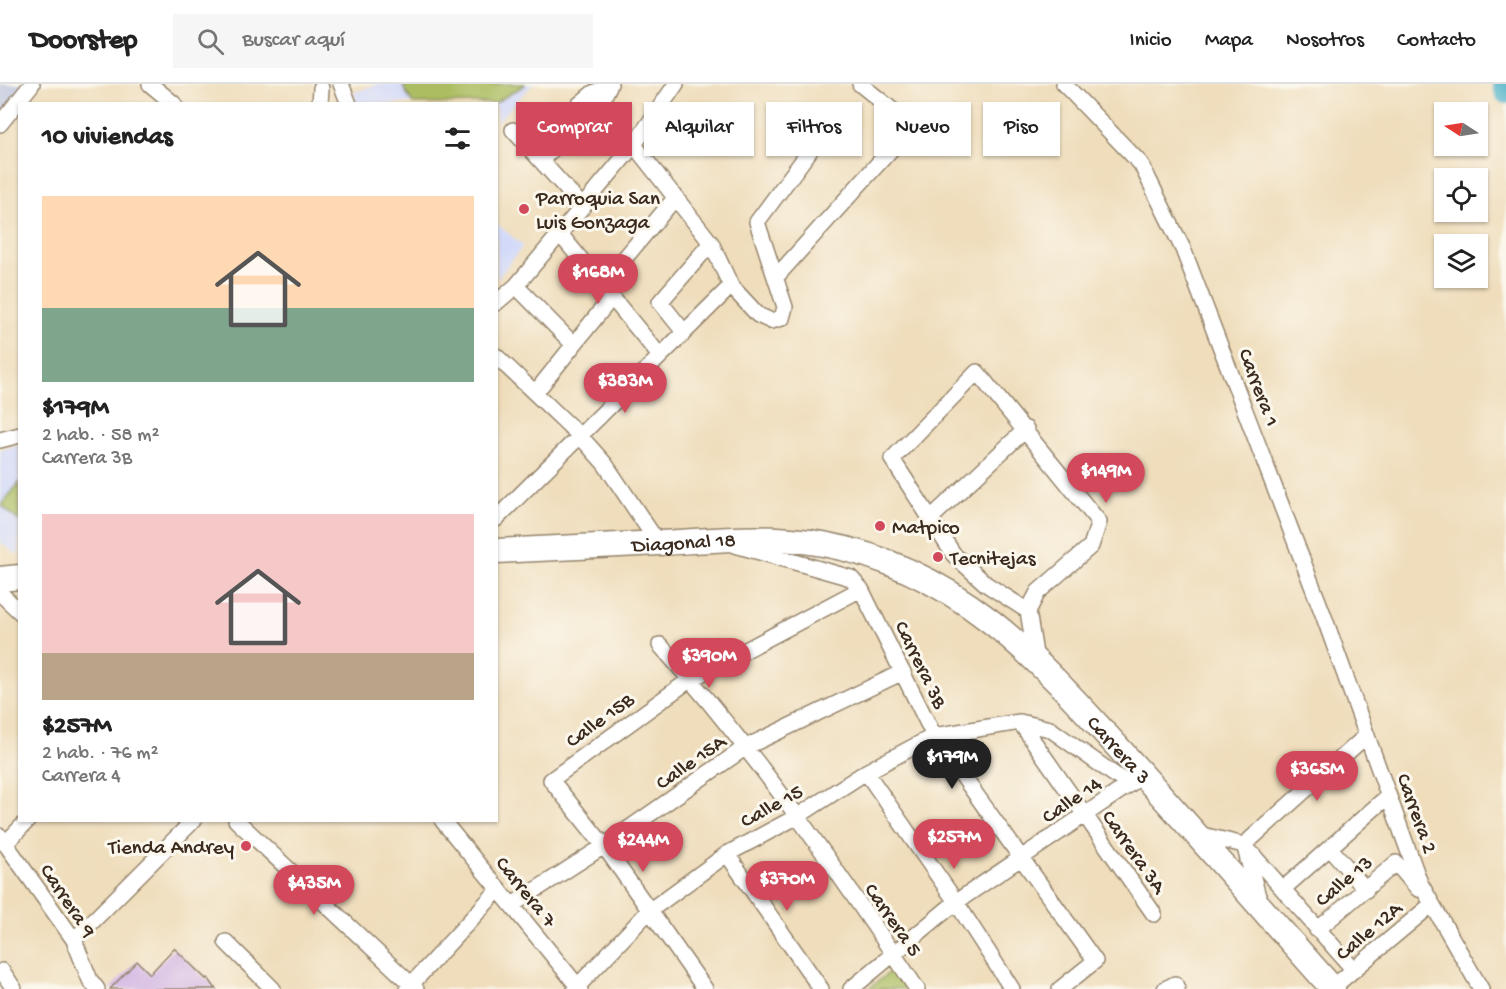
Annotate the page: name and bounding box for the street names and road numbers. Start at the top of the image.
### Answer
street label: Carrera 1 [1230,346,1283,431]
street label: Diagonal 18 [629,530,736,561]
street label: Carrera 3B [887,618,951,715]
street label: Calle 15B [562,688,641,755]
street label: Carrera 3 [1080,712,1154,791]
street label: Calle 15A [652,730,733,797]
street label: Carrera 2 [1389,771,1441,858]
street label: Calle 14 [1038,773,1108,831]
street label: Calle 15 [737,781,808,835]
street label: Carrera 3A [1094,806,1171,901]
street label: Calle 13 [1311,851,1379,914]
street label: Carrera 7 [488,853,561,934]
street label: Carrera 9 [32,860,100,944]
street label: Carrera 5 [857,879,925,963]
street label: Calle 12A [1332,897,1410,968]

